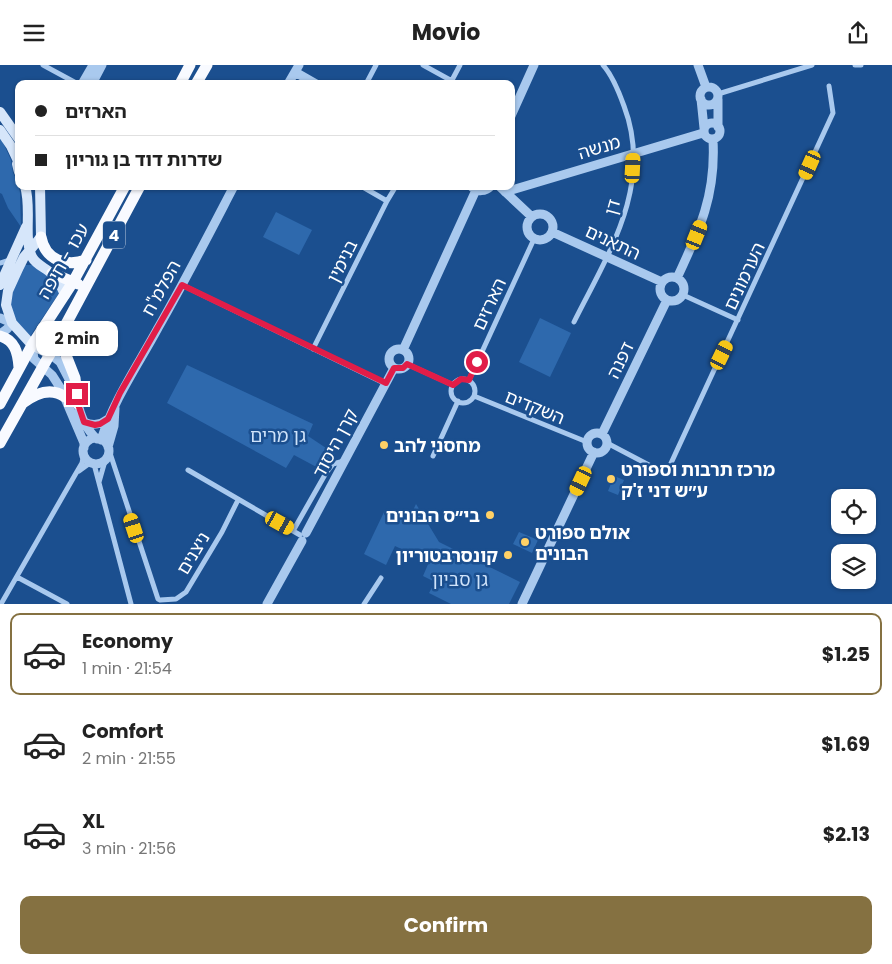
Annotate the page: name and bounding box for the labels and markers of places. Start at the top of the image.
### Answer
place label: מחסני להב [394,433,481,458]
marker: מחסני להב [378,439,390,451]
place label: מרכז תרבות וספורט ע״ש דני ז'ק [621,457,775,503]
marker: מרכז תרבות וספורט ע״ש דני ז'ק [605,473,617,485]
place label: בי״ס הבונים [386,503,480,528]
marker: בי״ס הבונים [484,509,496,521]
place label: אולם ספורט הבונים [535,520,630,566]
marker: אולם ספורט הבונים [519,536,531,548]
place label: קונסרבטוריון [396,543,498,568]
marker: קונסרבטוריון [502,549,514,561]

